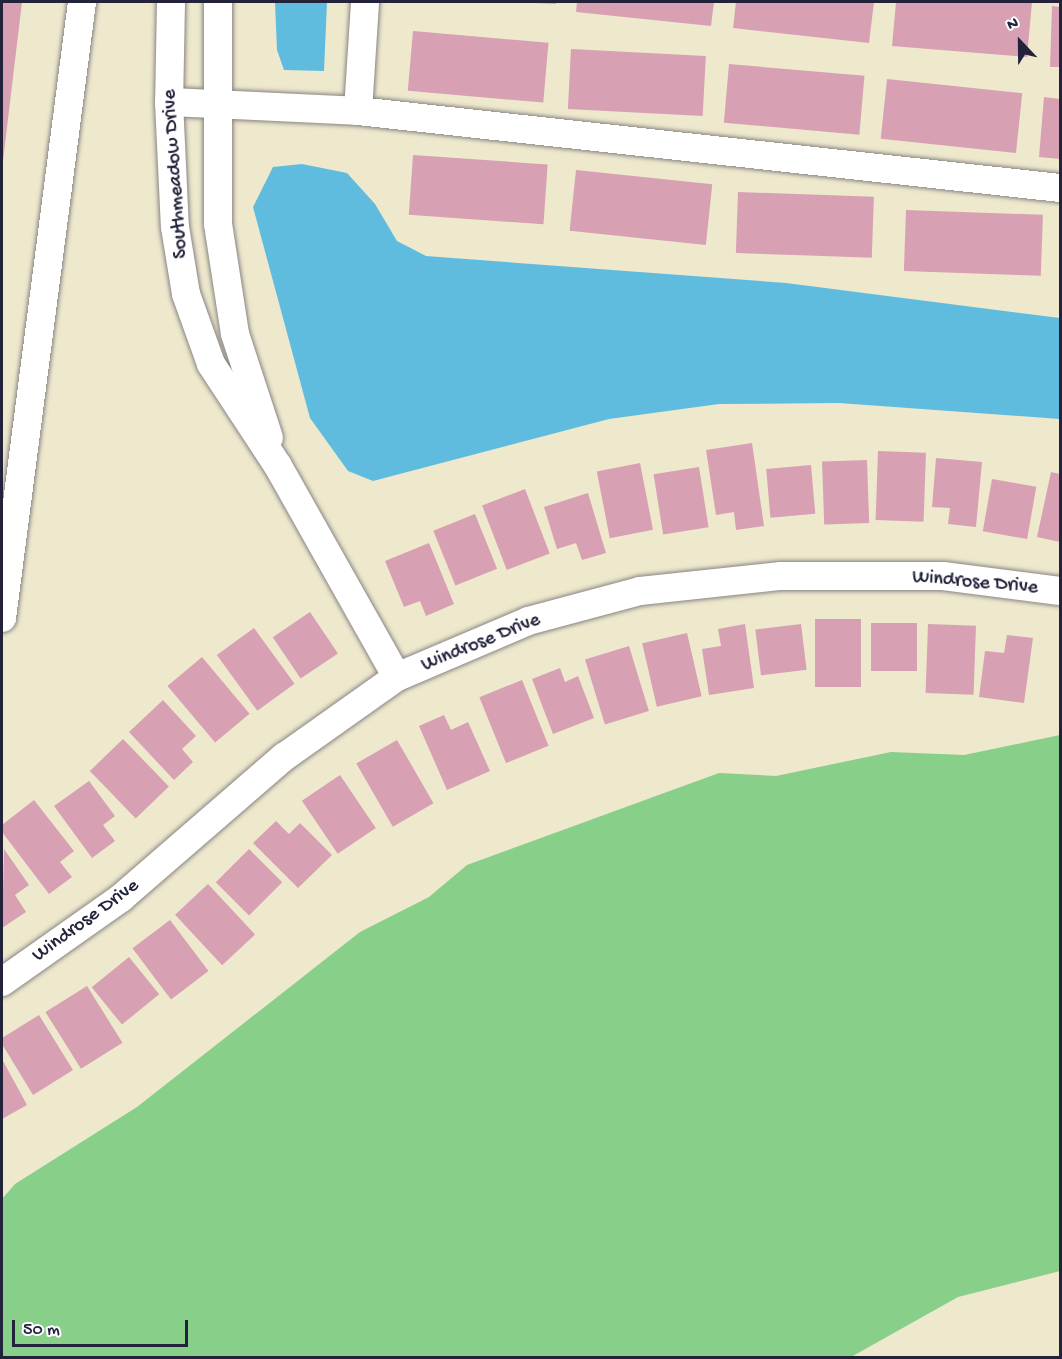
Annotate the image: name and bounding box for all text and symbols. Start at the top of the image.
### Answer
north arrow [990,12,1050,72]
text: N [1005,14,1021,36]
street label: Southmeadow Drive [158,89,194,259]
street label: Windrose Drive [911,566,1039,600]
street label: Windrose Drive [418,608,544,678]
street label: Windrose Drive [28,874,144,968]
scale bar [15,1308,190,1346]
text: 50 m [23,1320,60,1341]

